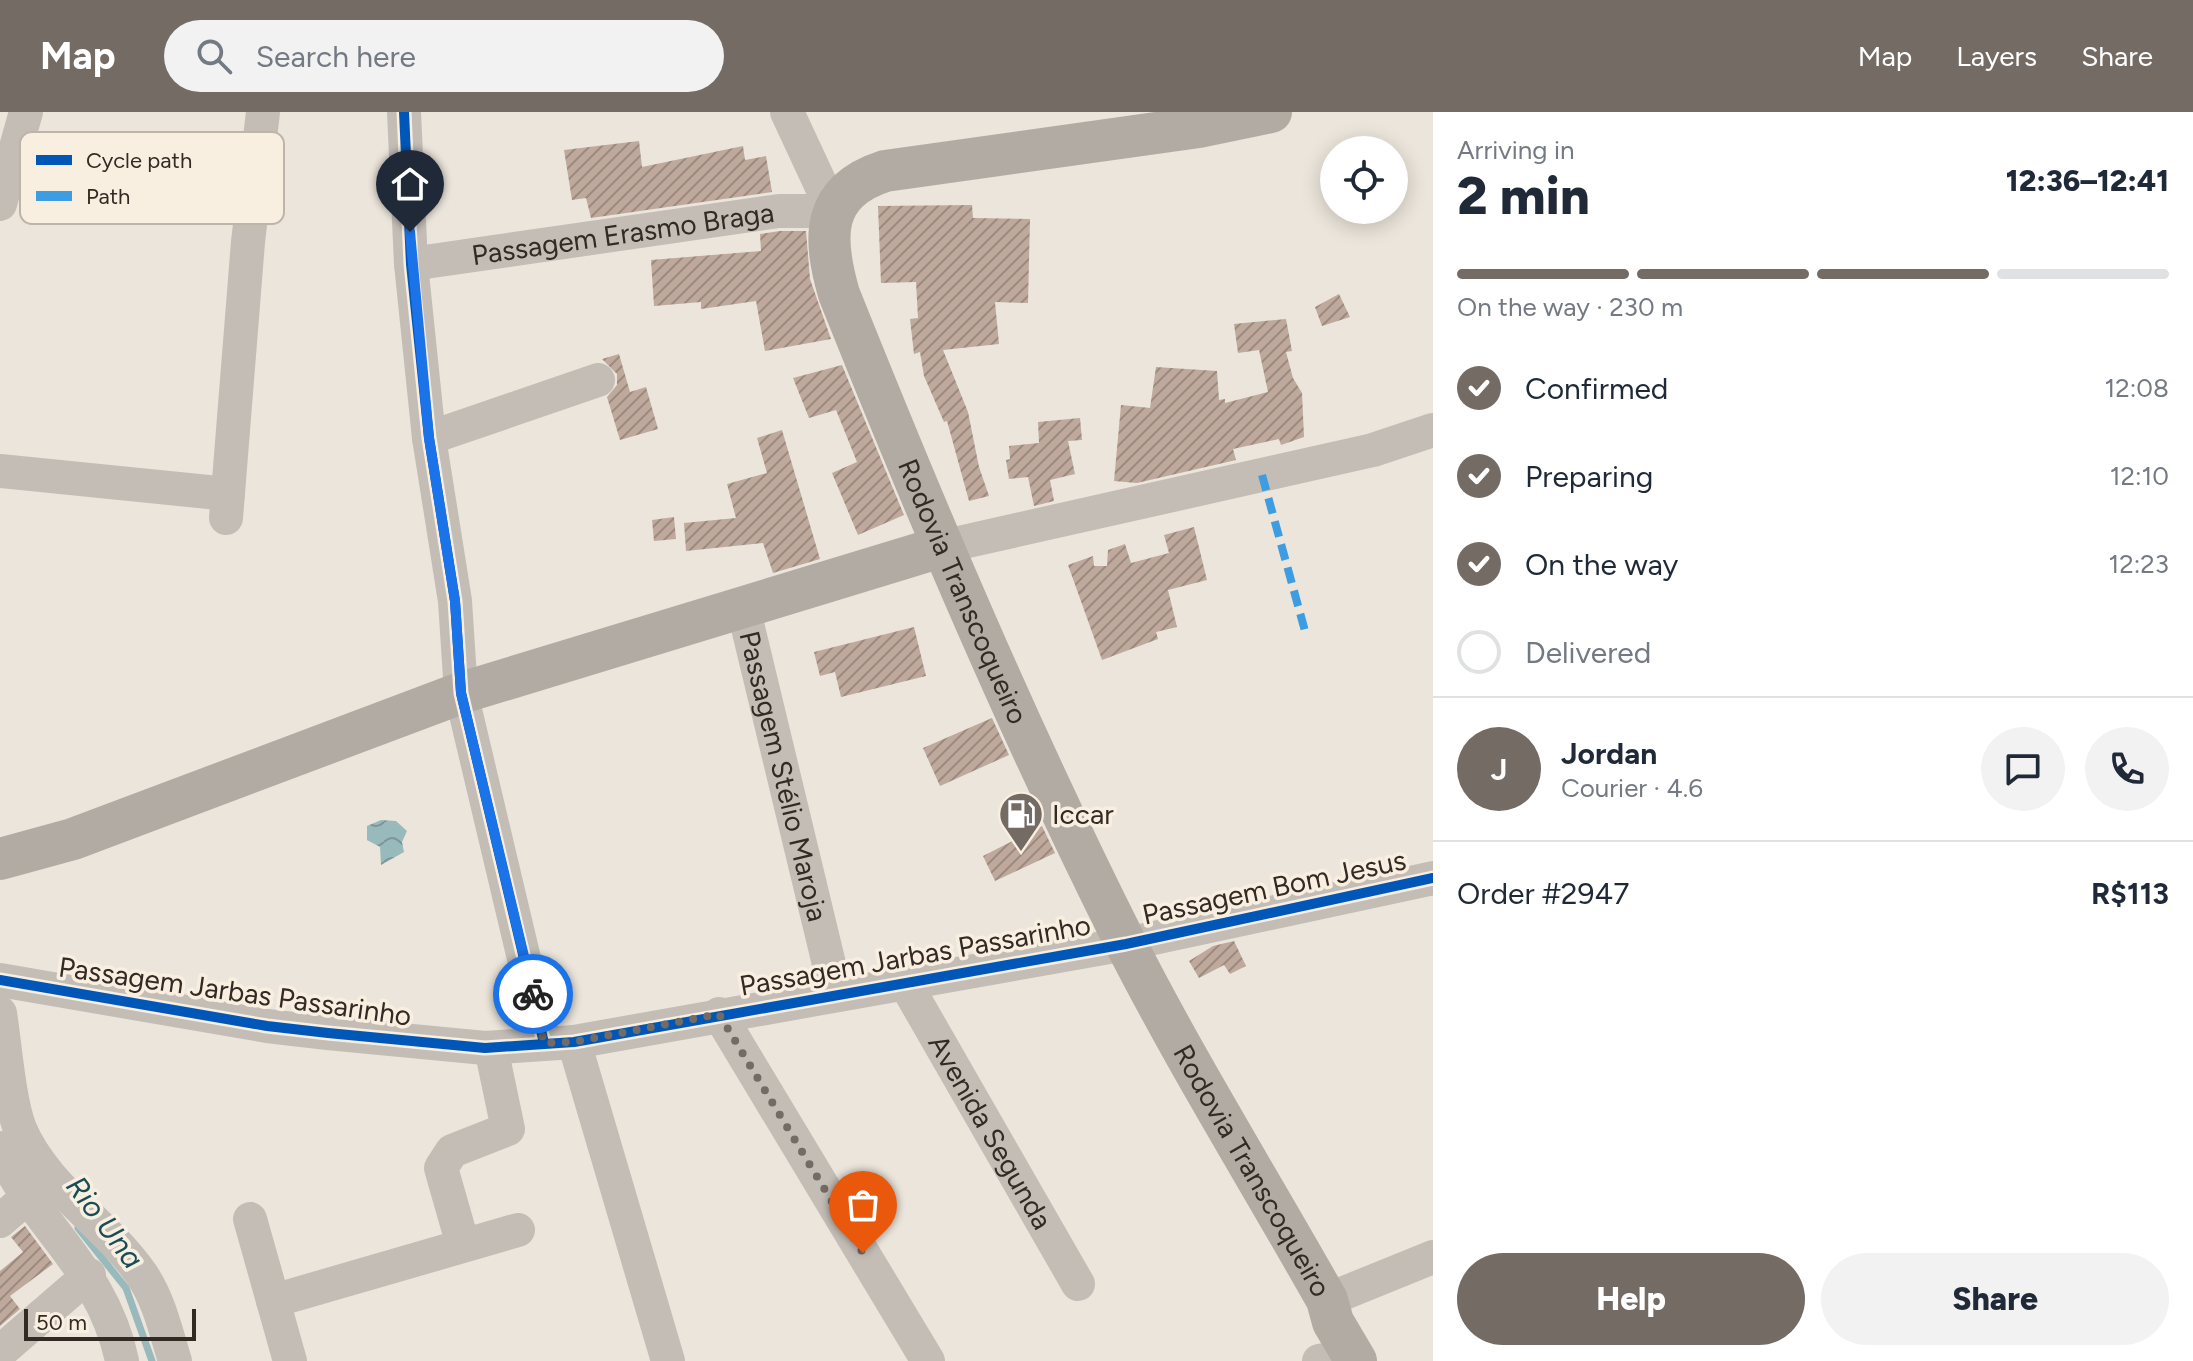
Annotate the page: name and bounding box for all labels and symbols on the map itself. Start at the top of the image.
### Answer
legend [20,132,284,224]
text: Cycle path [86,147,192,174]
pin [376,150,444,232]
text: Path [86,183,130,210]
street label: Passagem Erasmo Braga [469,195,776,272]
street label: Rodovia Transcoqueiro [891,454,1036,729]
street label: Passagem Stélio Maroja [732,628,835,925]
fuel station icon: Iccar [997,790,1045,853]
place label: Iccar [1052,797,1114,831]
street label: Passagem Bom Jesus [1139,842,1409,932]
street label: Passagem Jarbas Passarinho [737,907,1093,1003]
street label: Passagem Jarbas Passarinho [56,949,414,1033]
courier [493,954,573,1034]
street label: Avenida Segunda [921,1029,1060,1235]
street label: Rodovia Transcoqueiro [1166,1038,1339,1303]
water label: Rio Una [58,1168,152,1276]
pin [829,1171,897,1253]
scale bar [24,1305,196,1341]

